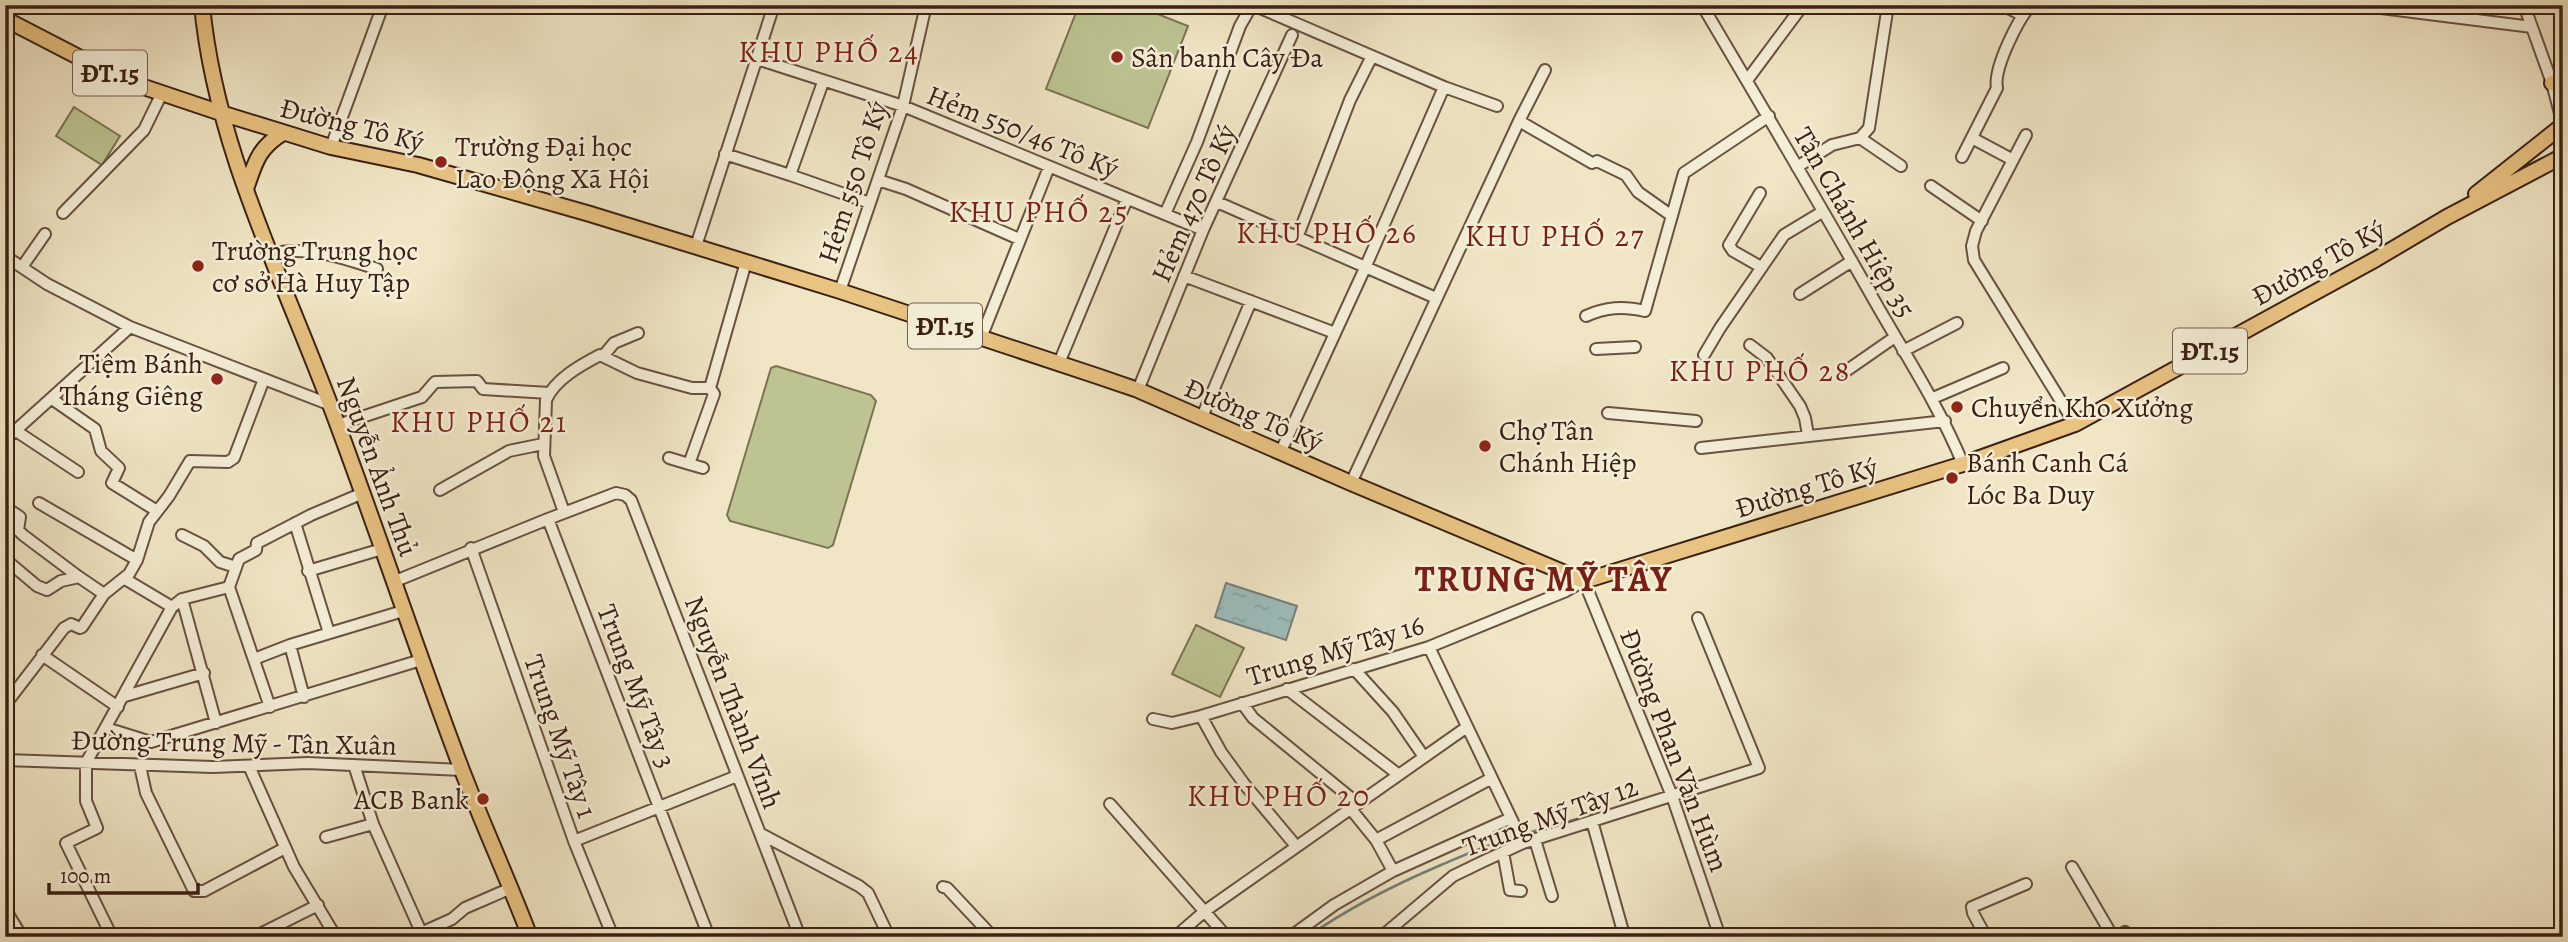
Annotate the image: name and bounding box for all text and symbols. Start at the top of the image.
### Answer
district label: KHU PHỐ 24 [738,32,920,72]
place label: Sân banh Cây Đa [1131,39,1323,77]
marker: Sân banh Cây Đa [1109,49,1125,65]
road number: ĐT.15 [73,50,147,96]
street label: Hẻm 550/46 Tô Ký [921,76,1125,188]
street label: Đường Tô Ký [276,89,428,161]
street label: Hẻm 550 Tô Ký [809,96,897,268]
street label: Hẻm 470 Tô Ký [1142,118,1246,288]
street label: Tân Chánh Hiệp 35 [1784,120,1924,325]
place label: Trường Đại học Lao Động Xã Hội [455,128,650,198]
marker: Trường Đại học Lao Động Xã Hội [433,154,449,170]
district label: KHU PHỐ 25 [949,192,1129,232]
street label: Đường Tô Ký [2245,210,2392,315]
district label: KHU PHỐ 26 [1236,213,1418,253]
district label: KHU PHỐ 27 [1465,216,1645,256]
place label: Trường Trung học cơ sở Hà Huy Tập [212,232,418,302]
marker: Trường Trung học cơ sở Hà Huy Tập [190,258,206,274]
road number: ĐT.15 [908,304,982,348]
road number: ĐT.15 [2173,328,2247,374]
place label: Tiệm Bánh Tháng Giêng [59,345,203,415]
district label: KHU PHỐ 28 [1669,351,1851,391]
street label: Đường Tô Ký [1178,369,1329,461]
marker: Tiệm Bánh Tháng Giêng [209,371,225,387]
street label: Nguyễn Ảnh Thủ [327,371,427,562]
place label: Chuyển Kho Xưởng [1971,389,2193,427]
marker: Chuyển Kho Xưởng [1949,399,1965,415]
district label: KHU PHỐ 21 [390,402,568,442]
place label: Chợ Tân Chánh Hiệp [1499,412,1636,482]
marker: Chợ Tân Chánh Hiệp [1477,438,1493,454]
place label: Bánh Canh Cá Lóc Ba Duy [1966,444,2129,514]
street label: Đường Tô Ký [1730,448,1883,528]
marker: Bánh Canh Cá Lóc Ba Duy [1944,470,1960,486]
district label: TRUNG MỸ TÂY [1415,555,1673,603]
street label: Nguyễn Thành Vĩnh [675,591,791,814]
street label: Trung Mỹ Tây 3 [587,599,685,774]
street label: Trung Mỹ Tây 16 [1242,606,1429,696]
street label: Đường Phan Văn Hùm [1610,623,1738,877]
street label: Trung Mỹ Tây 1 [514,650,606,823]
street label: Đường Trung Mỹ - Tân Xuân [71,721,397,765]
street label: Trung Mỹ Tây 12 [1458,768,1643,866]
district label: KHU PHỐ 20 [1187,776,1371,816]
place label: ACB Bank [353,781,469,819]
marker: ACB Bank [475,791,491,807]
scale bar [49,851,198,895]
text: 100 m [60,862,111,890]

